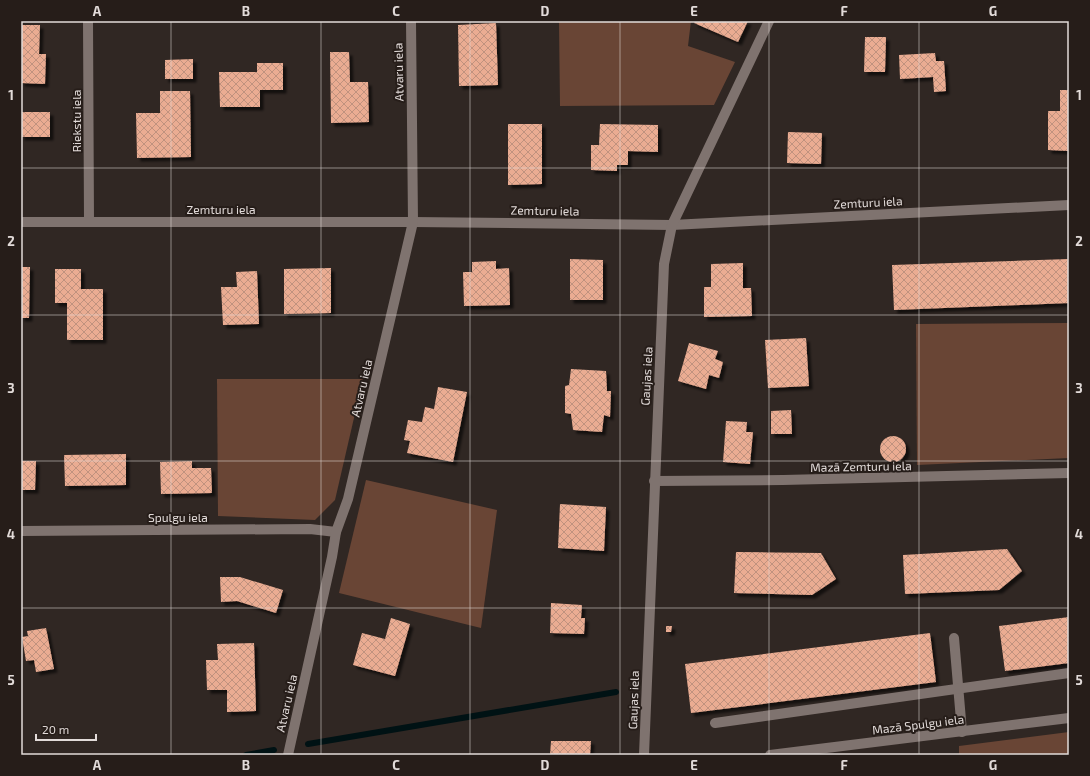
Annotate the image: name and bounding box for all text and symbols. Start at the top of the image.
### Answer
text: A [93,3,102,19]
text: B [242,3,250,19]
text: C [392,3,400,19]
text: D [541,3,550,19]
text: E [690,3,698,19]
text: F [840,3,848,19]
text: G [989,3,997,19]
street label: Atvaru iela [390,43,406,101]
text: 1 [8,87,14,103]
text: 1 [1076,87,1082,103]
street label: Riekstu iela [69,90,83,152]
street label: Zemturu iela [833,193,903,211]
street label: Zemturu iela [186,202,256,216]
street label: Zemturu iela [510,202,580,218]
text: 2 [7,233,15,249]
text: 2 [1075,233,1083,249]
street label: Gaujas iela [637,346,656,406]
street label: Atvaru iela [348,358,374,418]
text: 3 [7,380,15,396]
text: 3 [1075,380,1083,396]
street label: Mazā Zemturu iela [810,458,912,474]
street label: Spulgu iela [148,510,208,524]
text: 4 [7,526,15,542]
text: 4 [1075,526,1083,542]
street label: Gaujas iela [625,670,642,730]
text: 5 [7,672,15,688]
text: 5 [1075,672,1083,688]
street label: Atvaru iela [273,673,299,733]
street label: Mazā Spulgu iela [871,711,965,737]
scale bar [36,716,96,742]
text: 20 m [42,722,69,736]
text: A [93,757,102,773]
text: B [242,757,250,773]
text: C [392,757,400,773]
text: D [541,757,550,773]
text: E [690,757,698,773]
text: F [840,757,848,773]
text: G [989,757,997,773]

